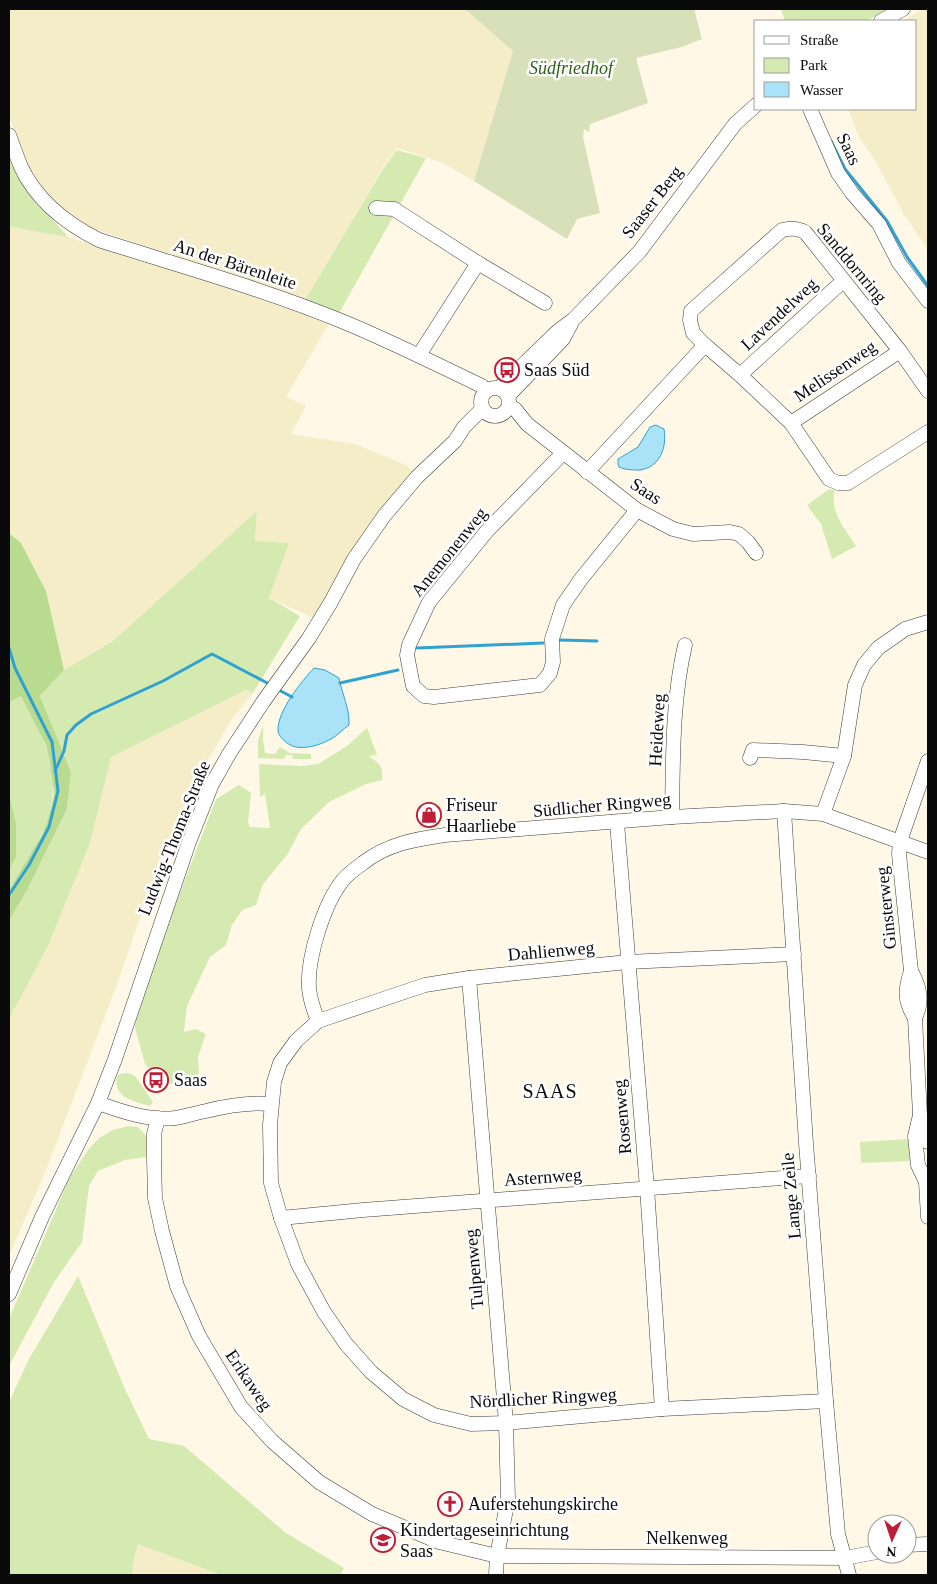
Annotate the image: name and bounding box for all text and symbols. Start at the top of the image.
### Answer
legend [754,20,917,110]
text: Straße [800,32,839,48]
text: Park [800,57,828,73]
park label: Südfriedhof [529,58,616,78]
text: Wasser [800,82,843,98]
street label: Saas [833,130,865,168]
street label: Saaser Berg [618,162,686,242]
street label: Sanddornring [813,219,891,307]
street label: An der Bärenleite [171,235,299,293]
street label: Lavendelweg [737,274,821,354]
street label: Melissenweg [790,336,880,406]
bus stop icon: Saas Süd [494,357,520,383]
place label: Saas Süd [524,360,590,380]
street label: Saas [627,474,665,508]
street label: Anemonenweg [407,503,491,601]
street label: Heideweg [645,693,669,767]
street label: Ludwig-Thoma-Straße [134,758,214,918]
street label: Südlicher Ringweg [532,789,672,821]
place label: Friseur Haarliebe [446,795,516,836]
shop icon: Friseur Haarliebe [416,802,442,828]
street label: Ginsterweg [872,866,900,950]
street label: Dahlienweg [507,937,595,965]
bus stop icon: Saas [143,1067,169,1093]
place label: Saas [174,1070,207,1090]
street label: Rosenweg [609,1079,635,1155]
district label: SAAS [522,1080,578,1102]
street label: Lange Zeile [777,1152,805,1240]
street label: Asternweg [503,1164,583,1190]
street label: Tulpenweg [461,1228,487,1310]
street label: Erikaweg [221,1346,277,1414]
street label: Nördlicher Ringweg [469,1384,617,1412]
church icon: Auferstehungskirche [437,1491,463,1517]
place label: Auferstehungskirche [468,1494,618,1514]
north arrow [867,1514,917,1564]
place label: Kindertageseinrichtung Saas [400,1520,569,1561]
school or university icon: Kindertageseinrichtung Saas [370,1527,396,1553]
street label: Nelkenweg [646,1528,728,1548]
text: N [886,1544,897,1559]

